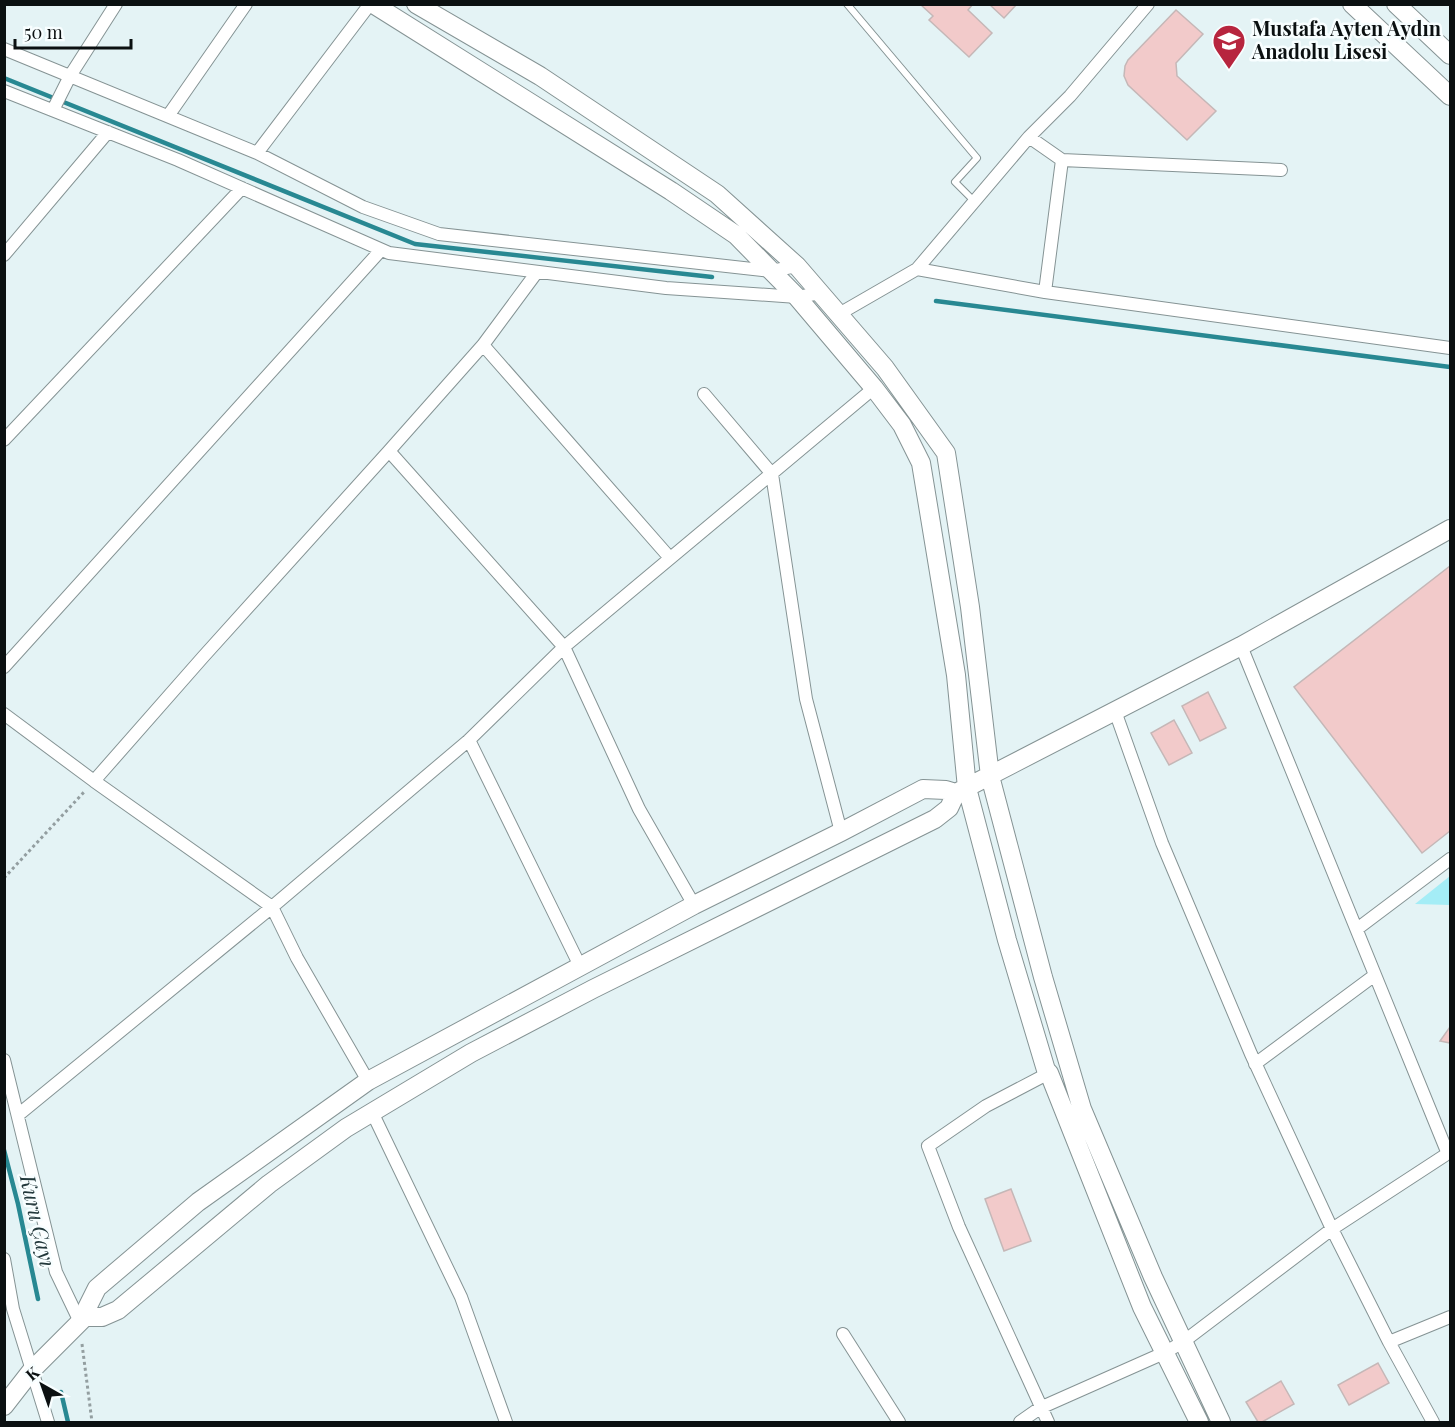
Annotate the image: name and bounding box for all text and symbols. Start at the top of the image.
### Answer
scale bar [15,12,130,50]
place label: Mustafa Ayten Aydın Anadolu Lisesi [1251,14,1442,64]
text: 50 m [24,20,63,44]
school or university icon: Mustafa Ayten Aydın Anadolu Lisesi [1211,23,1247,70]
water label: Kuru Çayı [15,1171,63,1269]
north arrow [12,1355,72,1415]
text: K [21,1361,44,1385]

